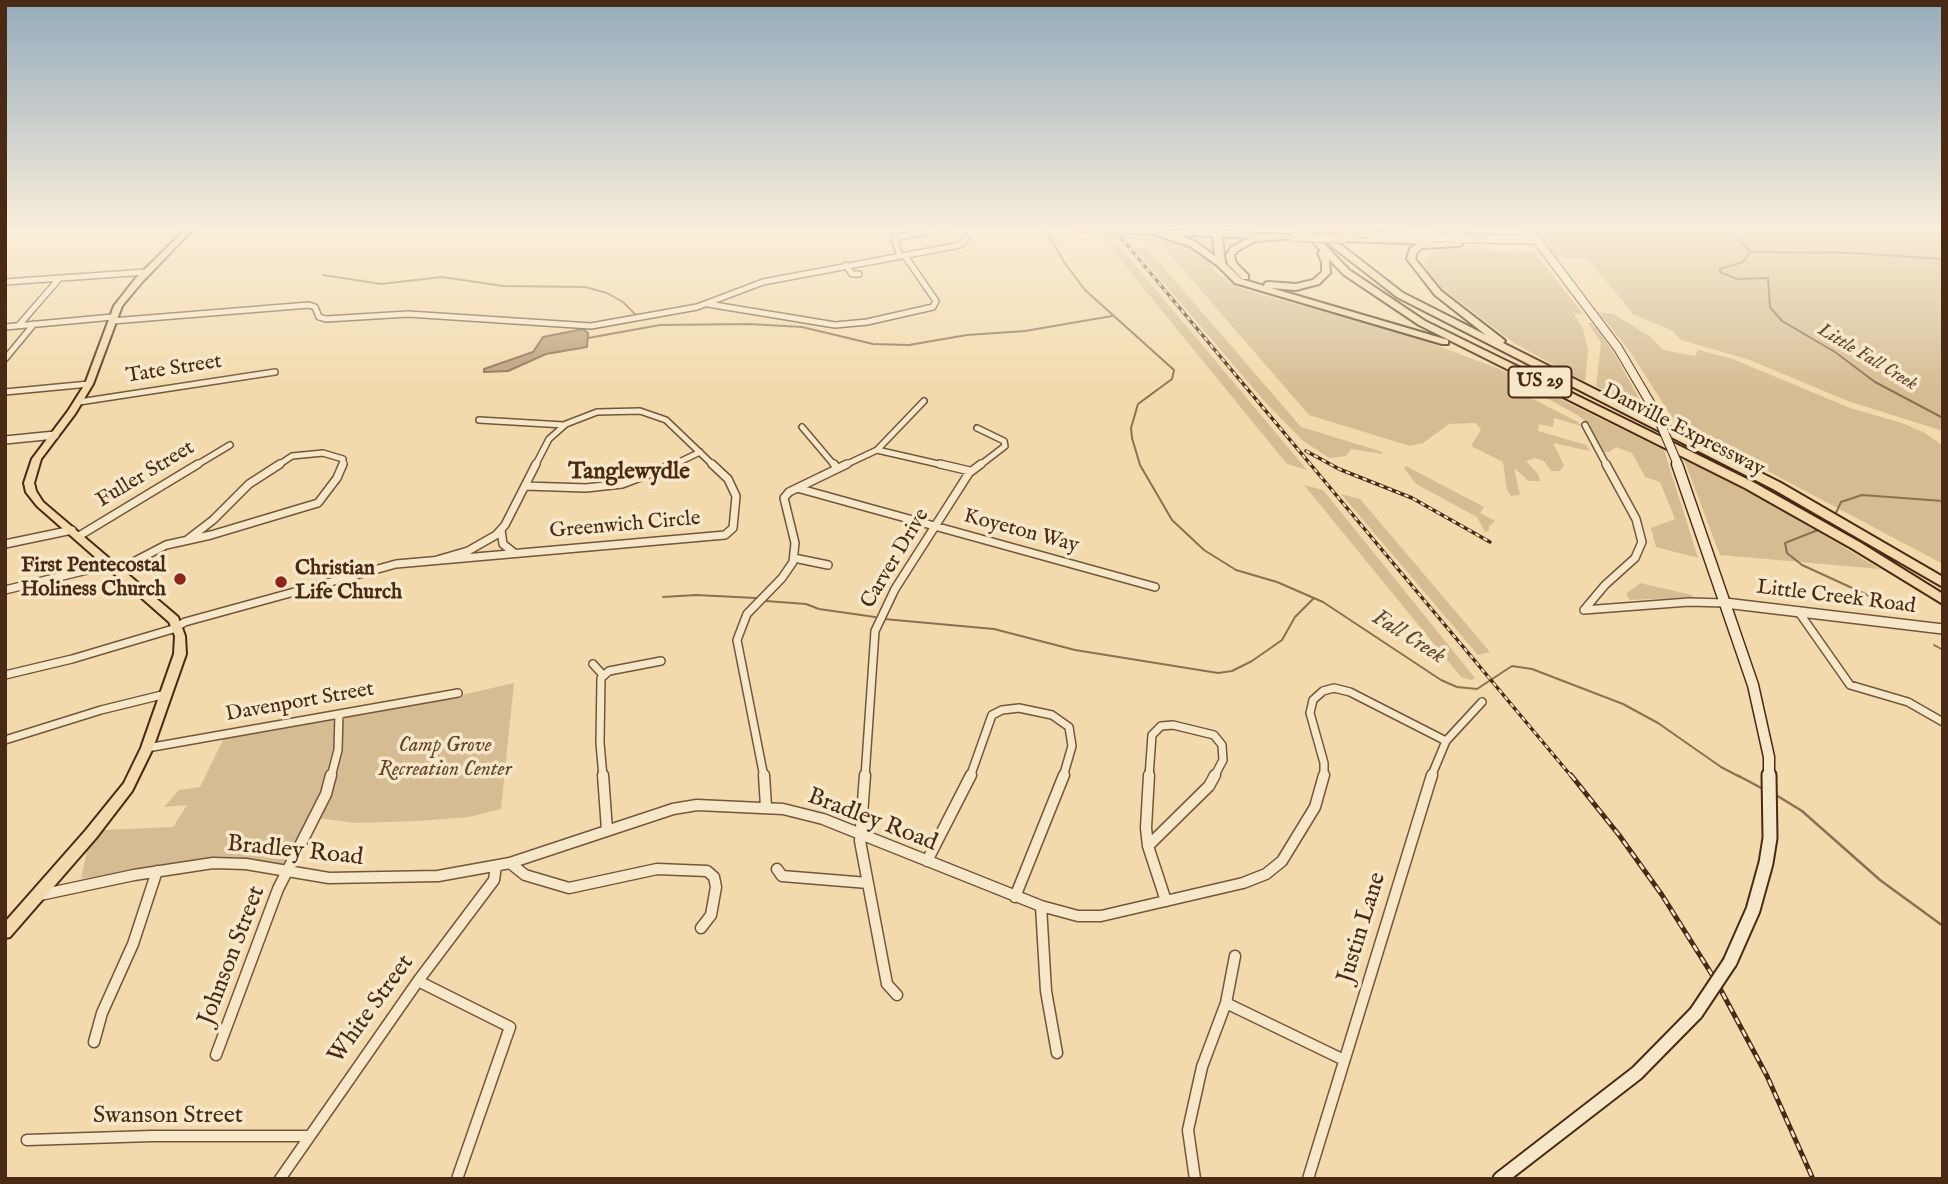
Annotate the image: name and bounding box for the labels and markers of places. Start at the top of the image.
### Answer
place label: First Pentecostal Holiness Church [21,554,166,604]
place label: Christian Life Church [295,557,402,607]
marker: First Pentecostal Holiness Church [172,571,188,587]
marker: Christian Life Church [273,574,289,590]

